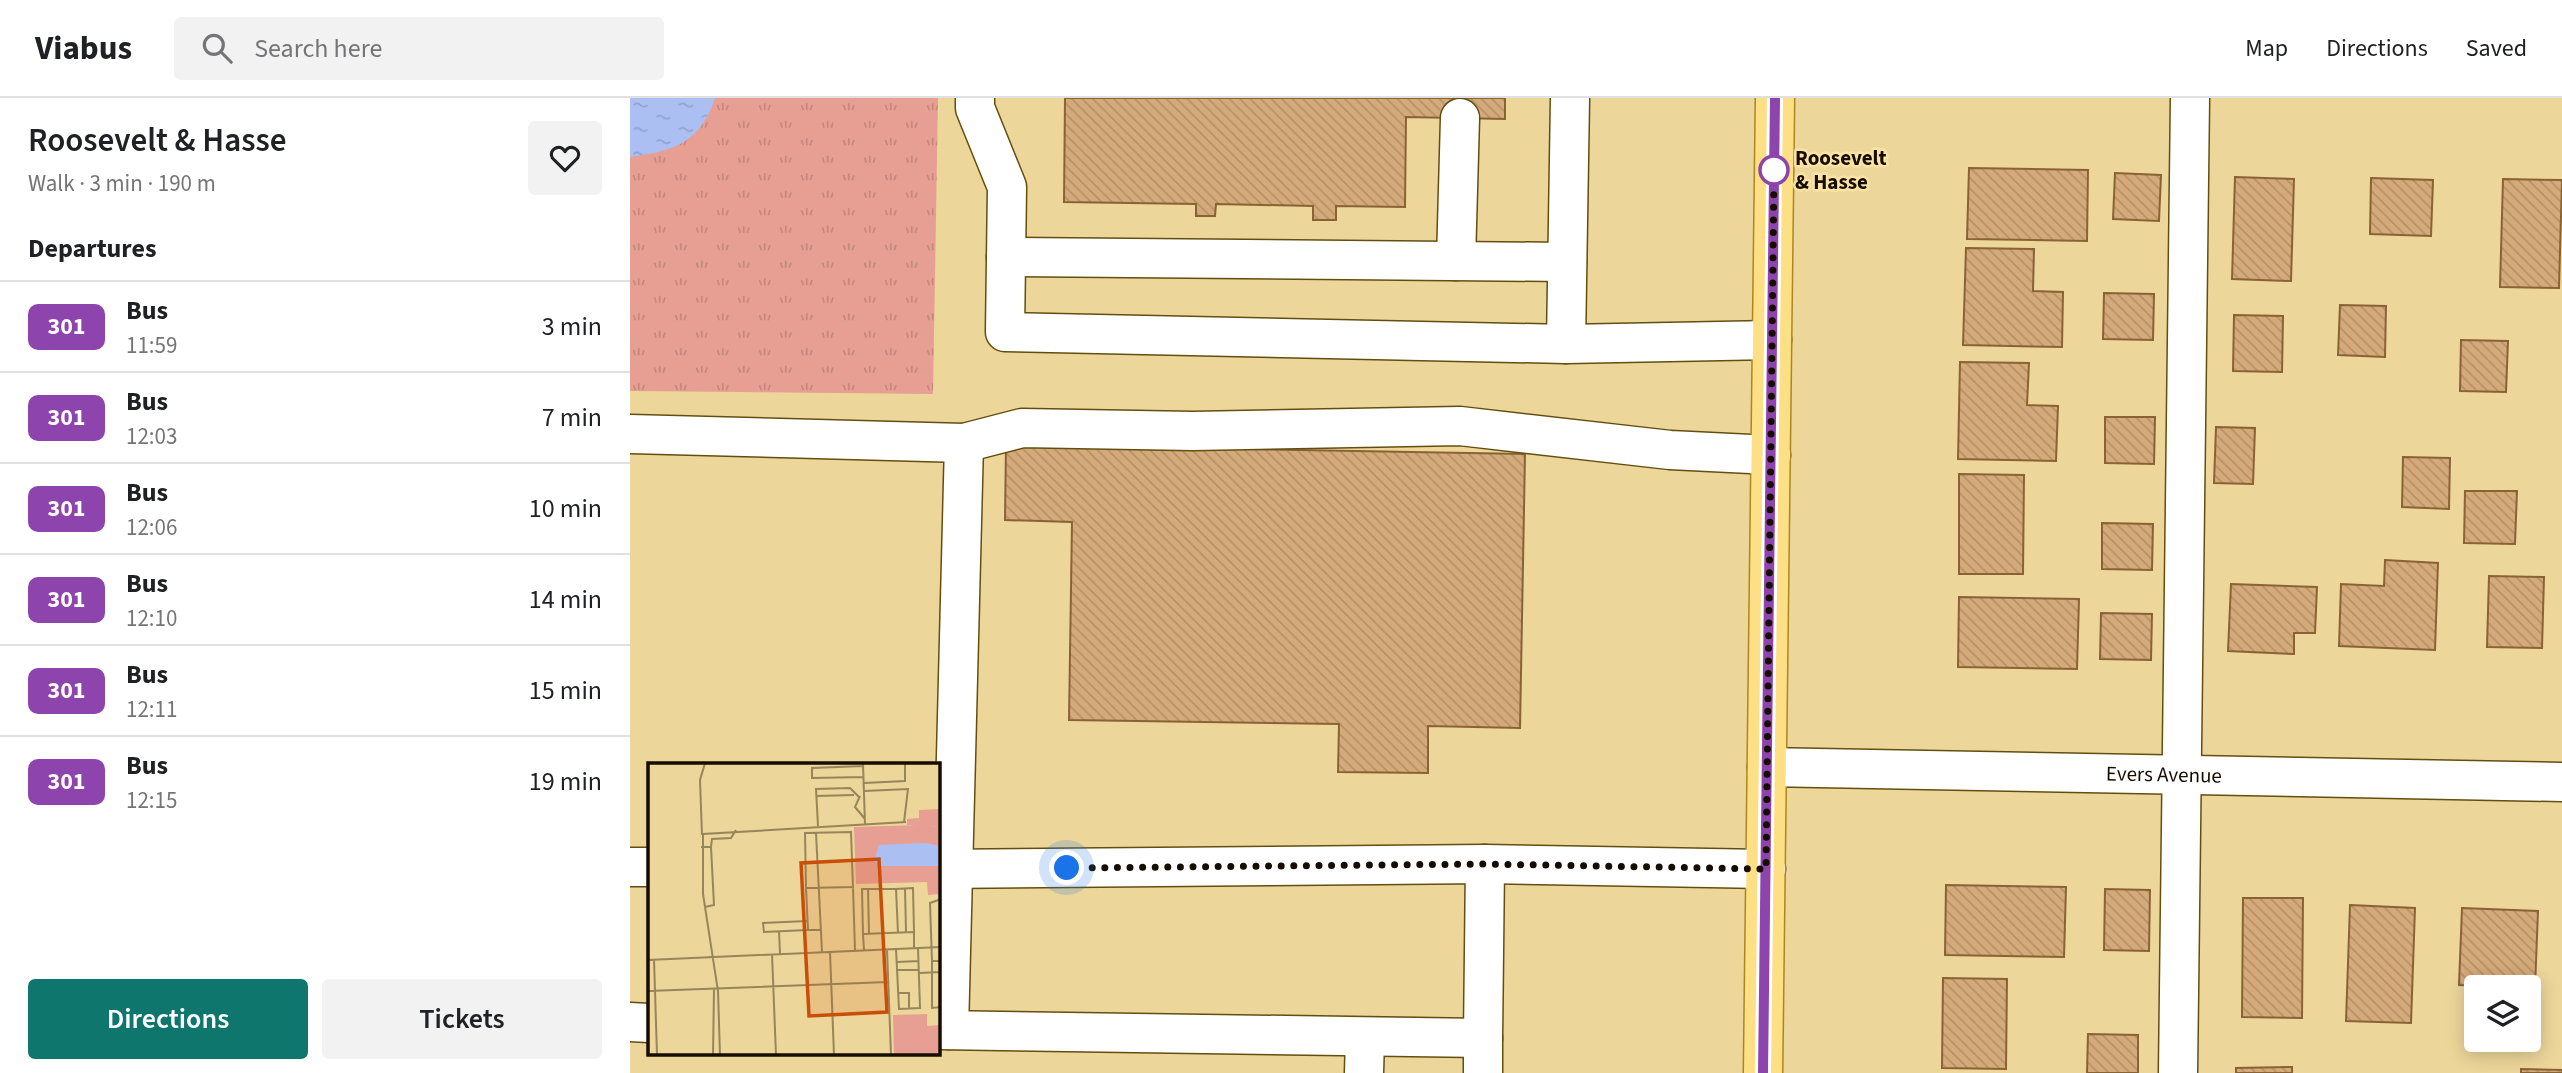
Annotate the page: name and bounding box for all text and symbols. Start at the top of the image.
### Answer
search box [174,17,664,80]
text: Viabus [35,25,132,72]
icon: search [198,29,236,67]
text: Search here [254,30,382,67]
text: Map [2245,31,2288,66]
text: Directions [2326,31,2428,66]
text: Saved [2466,31,2527,66]
text: Roosevelt & Hasse [28,117,286,164]
button: heart [528,121,602,195]
place label: Roosevelt & Hasse [1795,143,1887,197]
marker: Roosevelt & Hasse [1759,155,1789,185]
text: Walk · 3 min · 190 m [28,167,216,200]
text: Departures [28,230,156,267]
text: Bus [126,292,168,329]
text: 3 min [542,308,602,345]
text: 301 [47,309,86,344]
text: 11:59 [126,329,177,362]
text: Bus [126,383,168,420]
text: 7 min [542,399,602,436]
text: 301 [47,400,86,435]
text: 12:03 [126,420,177,453]
text: Bus [126,474,168,511]
text: 10 min [529,490,602,527]
text: 301 [47,491,86,526]
text: 12:06 [126,511,177,544]
text: Bus [126,565,168,602]
text: 14 min [529,581,602,618]
text: 301 [47,582,86,617]
text: 12:10 [126,602,177,635]
text: Bus [126,656,168,693]
text: 15 min [529,672,602,709]
text: 301 [47,673,86,708]
text: 12:11 [126,693,177,726]
text: Bus [126,747,168,784]
street label: Evers Avenue [2106,758,2222,791]
text: 19 min [529,763,602,800]
inset map [648,763,940,1056]
text: 301 [47,764,86,799]
text: 12:15 [126,784,177,817]
your location [1049,850,1084,885]
map controls [2464,975,2541,1052]
button: layers [2464,975,2541,1052]
button: Directions [28,979,308,1059]
button: Tickets [322,979,602,1059]

